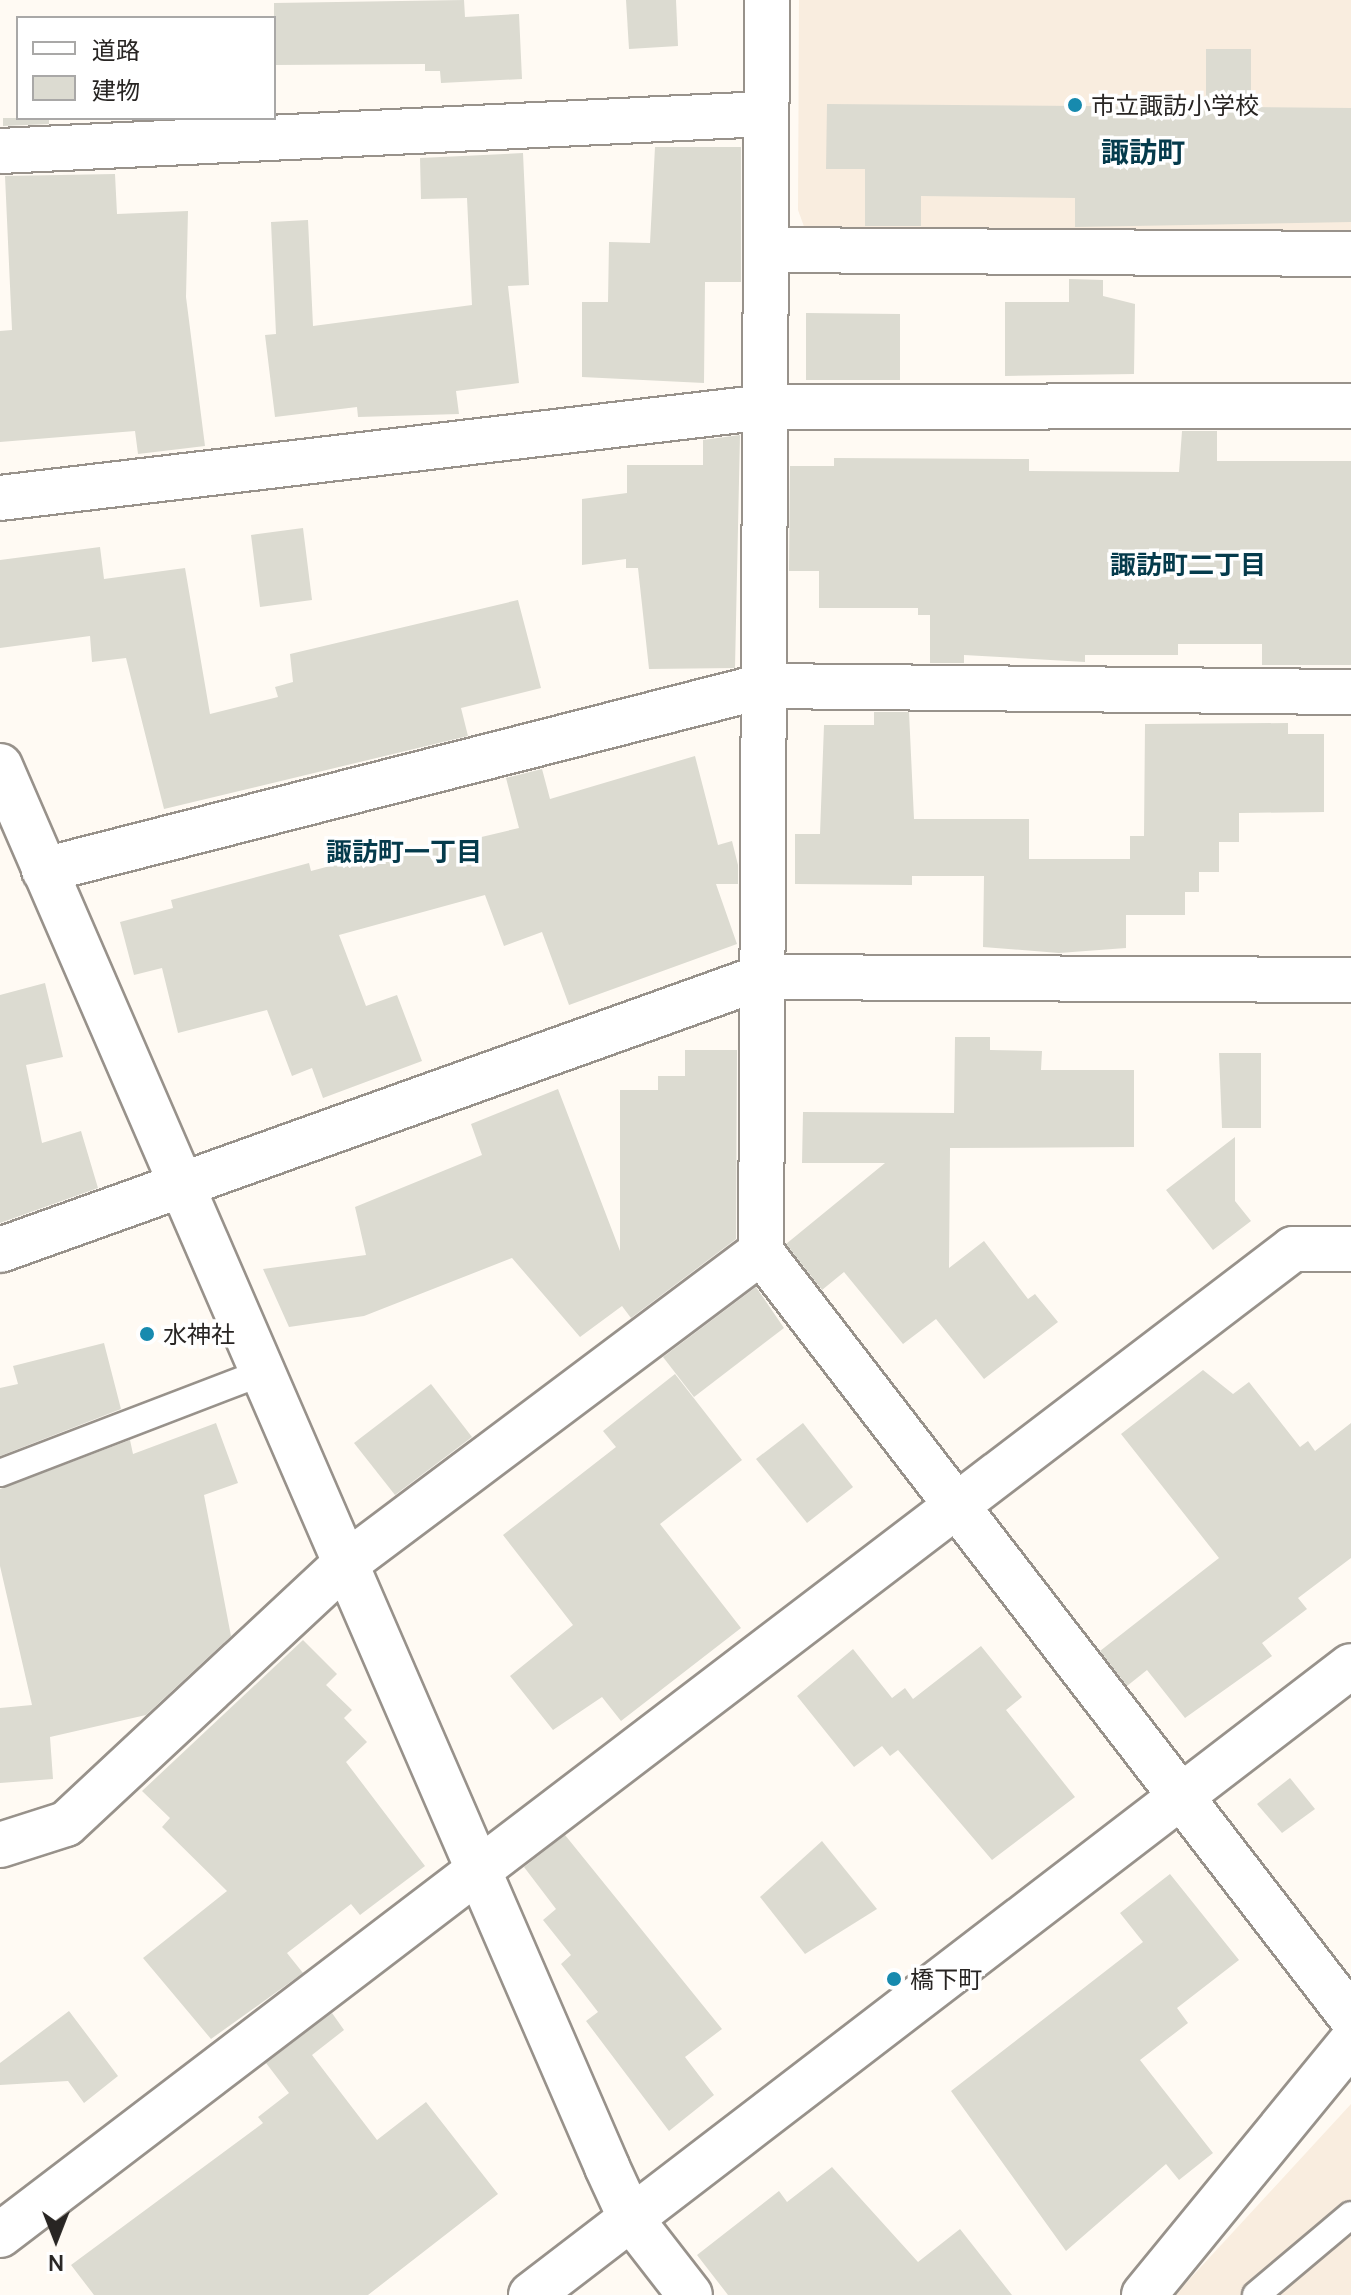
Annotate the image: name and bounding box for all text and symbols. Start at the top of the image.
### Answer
legend [16,16,276,120]
text: 道路 [92,33,140,66]
text: 建物 [92,73,140,106]
place label: 市立諏訪小学校 [1091,91,1259,119]
marker: 市立諏訪小学校 [1066,96,1084,114]
district label: 諏訪町 [1101,134,1185,168]
district label: 諏訪町二丁目 [1110,549,1266,581]
district label: 諏訪町一丁目 [326,836,482,868]
place label: 水神社 [163,1320,235,1348]
marker: 水神社 [138,1325,156,1343]
place label: 橋下町 [910,1965,982,1993]
marker: 橋下町 [885,1970,903,1988]
north arrow [16,2199,96,2279]
text: N [48,2248,64,2278]

